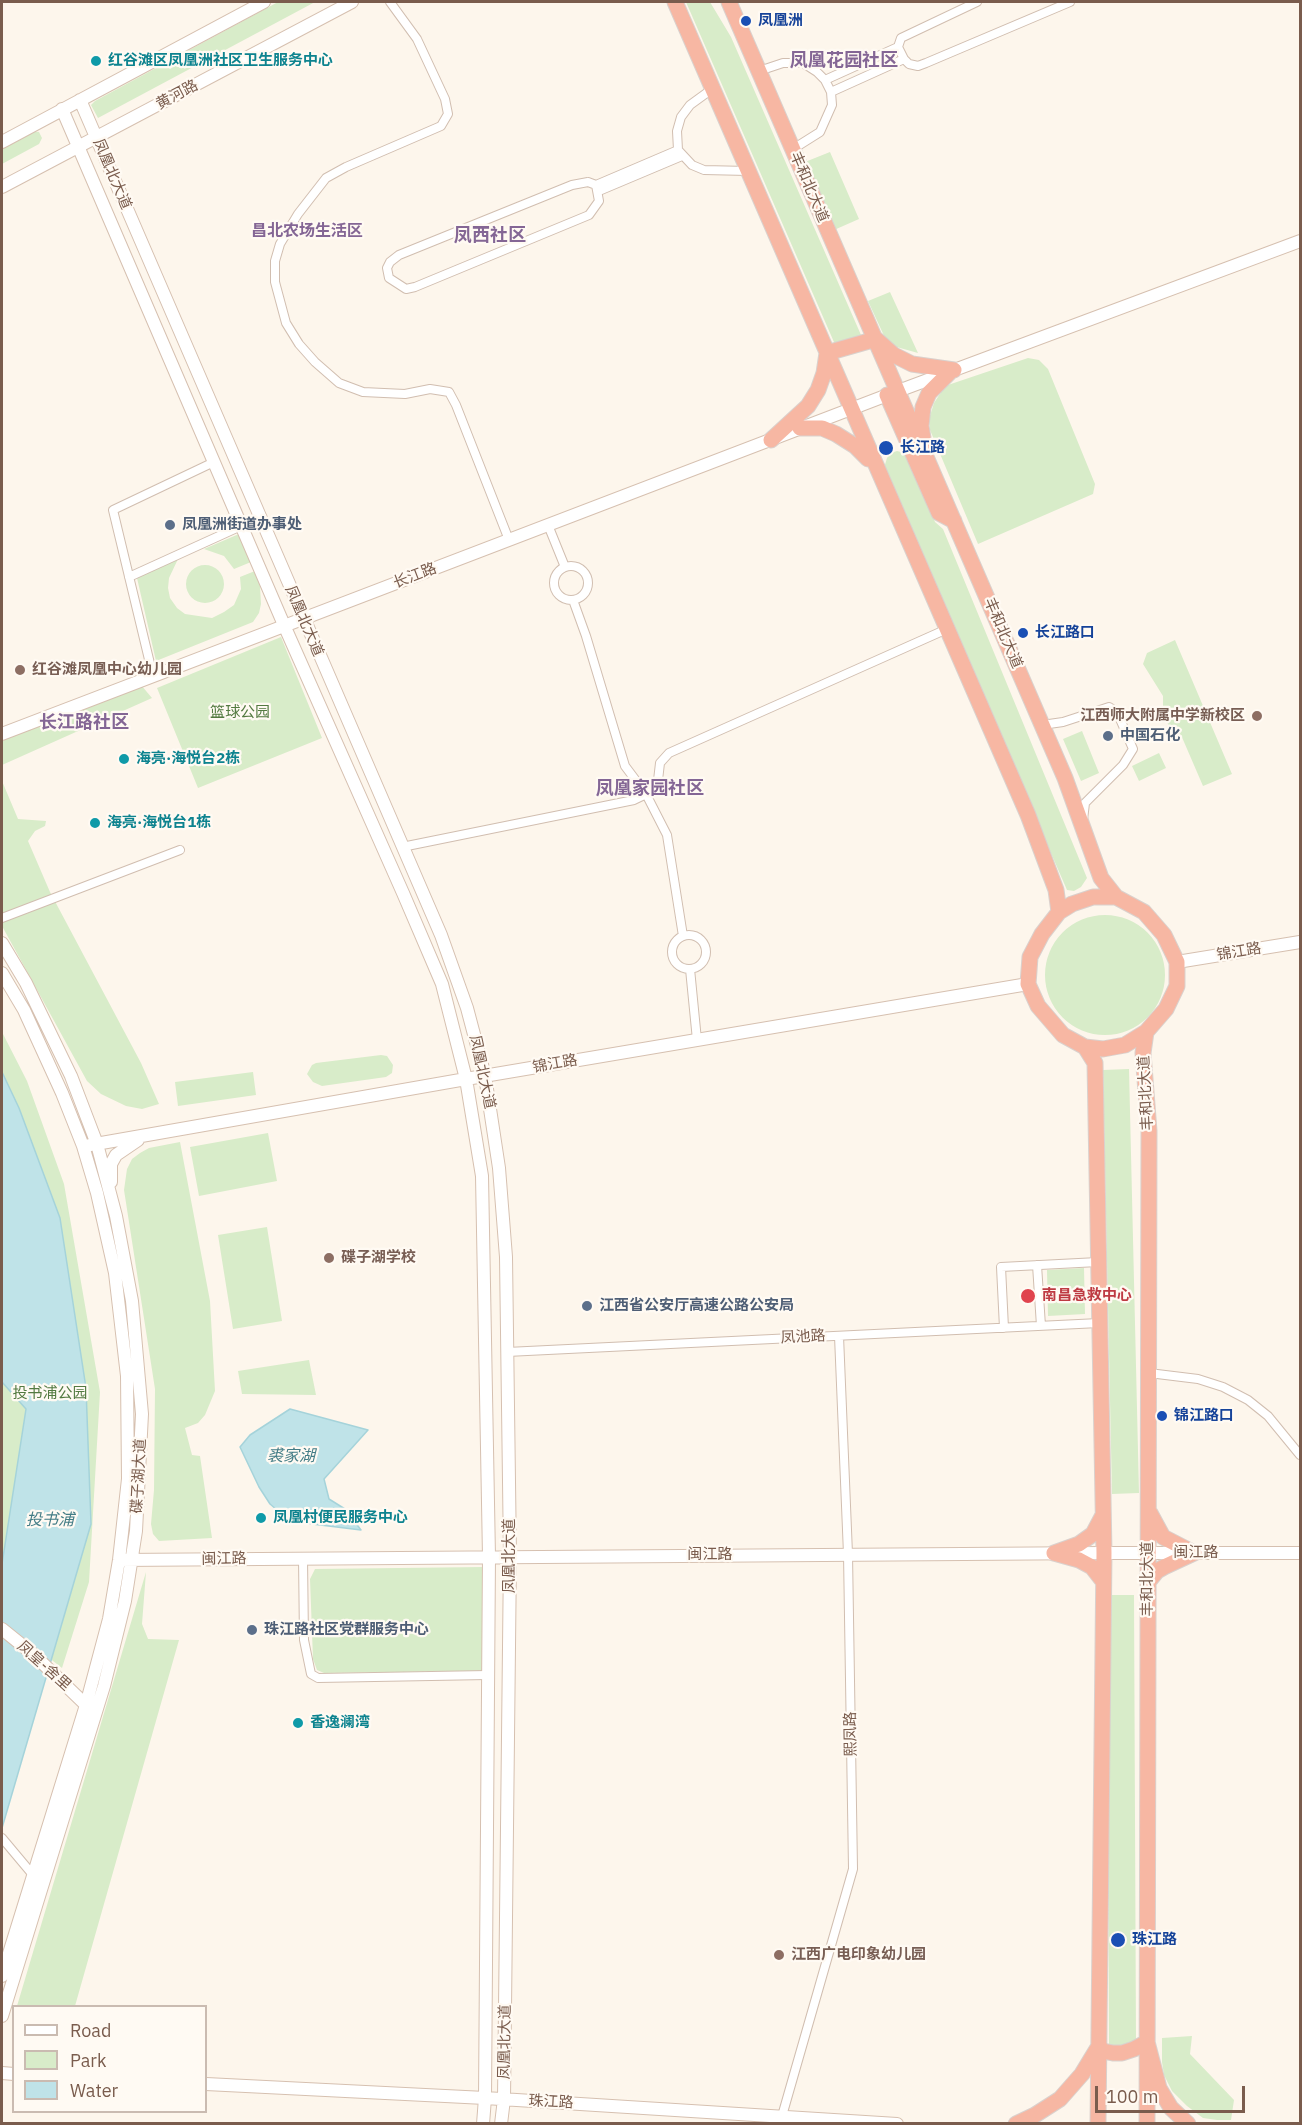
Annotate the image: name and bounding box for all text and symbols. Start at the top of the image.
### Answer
place label: 凤凰洲 [758,12,803,30]
marker: 凤凰洲 [739,14,753,28]
district label: 凤凰花园社区 [790,50,898,72]
place label: 红谷滩区凤凰洲社区卫生服务中心 [108,52,333,70]
marker: 红谷滩区凤凰洲社区卫生服务中心 [89,54,103,68]
street label: 黄河路 [153,76,201,114]
street label: 凤凰北大道 [89,136,135,212]
street label: 丰和北大道 [786,149,832,225]
district label: 昌北农场生活区 [251,221,363,241]
district label: 凤西社区 [454,225,526,247]
marker: 长江路 [877,439,895,457]
place label: 长江路 [900,439,945,457]
place label: 凤凰洲街道办事处 [182,516,302,534]
marker: 凤凰洲街道办事处 [163,518,177,532]
street label: 长江路 [391,560,439,592]
street label: 凤凰北大道 [281,583,327,659]
street label: 丰和北大道 [980,595,1026,671]
place label: 长江路口 [1035,624,1095,642]
marker: 长江路口 [1016,626,1030,640]
place label: 红谷滩凤凰中心幼儿园 [32,661,182,679]
marker: 红谷滩凤凰中心幼儿园 [13,663,27,677]
park label: 篮球公园 [210,704,270,722]
place label: 江西师大附属中学新校区 [1080,707,1245,725]
marker: 江西师大附属中学新校区 [1250,709,1264,723]
district label: 长江路社区 [39,712,129,734]
place label: 中国石化 [1120,727,1180,745]
marker: 中国石化 [1101,729,1115,743]
place label: 海亮·海悦台2栋 [136,750,240,768]
marker: 海亮·海悦台2栋 [117,752,131,766]
district label: 凤凰家园社区 [596,778,704,800]
place label: 海亮·海悦台1栋 [107,814,211,832]
marker: 海亮·海悦台1栋 [88,816,102,830]
street label: 锦江路 [1215,940,1263,964]
street label: 凤凰北大道 [465,1033,499,1111]
street label: 锦江路 [531,1051,579,1077]
street label: 丰和北大道 [1135,1055,1157,1131]
place label: 碟子湖学校 [341,1249,416,1267]
marker: 碟子湖学校 [322,1251,336,1265]
marker: 南昌急救中心 [1019,1287,1037,1305]
place label: 南昌急救中心 [1042,1287,1132,1305]
place label: 江西省公安厅高速公路公安局 [599,1297,794,1315]
marker: 江西省公安厅高速公路公安局 [580,1299,594,1313]
street label: 凤池路 [780,1327,826,1347]
park label: 投书浦公园 [13,1385,87,1403]
place label: 锦江路口 [1174,1407,1234,1425]
marker: 锦江路口 [1155,1409,1169,1423]
street label: 碟子湖大道 [128,1438,150,1514]
water label: 裘家湖 [267,1446,315,1466]
place label: 凤凰村便民服务中心 [273,1509,408,1527]
water label: 投书浦 [26,1510,74,1530]
marker: 凤凰村便民服务中心 [254,1511,268,1525]
street label: 凤凰北大道 [501,1519,519,1593]
street label: 丰和北大道 [1139,1542,1157,1616]
street label: 闽江路 [1174,1544,1218,1562]
street label: 闽江路 [688,1546,732,1564]
street label: 闽江路 [201,1550,247,1568]
place label: 珠江路社区党群服务中心 [264,1621,429,1639]
marker: 珠江路社区党群服务中心 [245,1623,259,1637]
street label: 凤皇-舍里 [13,1637,75,1695]
street label: 熙凤路 [842,1711,860,1757]
place label: 香逸澜湾 [310,1714,370,1732]
marker: 香逸澜湾 [291,1716,305,1730]
marker: 珠江路 [1109,1931,1127,1949]
place label: 珠江路 [1132,1931,1177,1949]
place label: 江西广电印象幼儿园 [791,1946,926,1964]
marker: 江西广电印象幼儿园 [772,1948,786,1962]
street label: 凤凰北大道 [495,2004,515,2080]
legend [12,2005,207,2113]
text: Road [70,2019,111,2042]
text: Park [70,2049,106,2072]
scale bar [1098,2074,1248,2112]
text: Water [70,2079,118,2102]
text: 100 m [1106,2085,1158,2108]
street label: 珠江路 [528,2092,574,2112]

